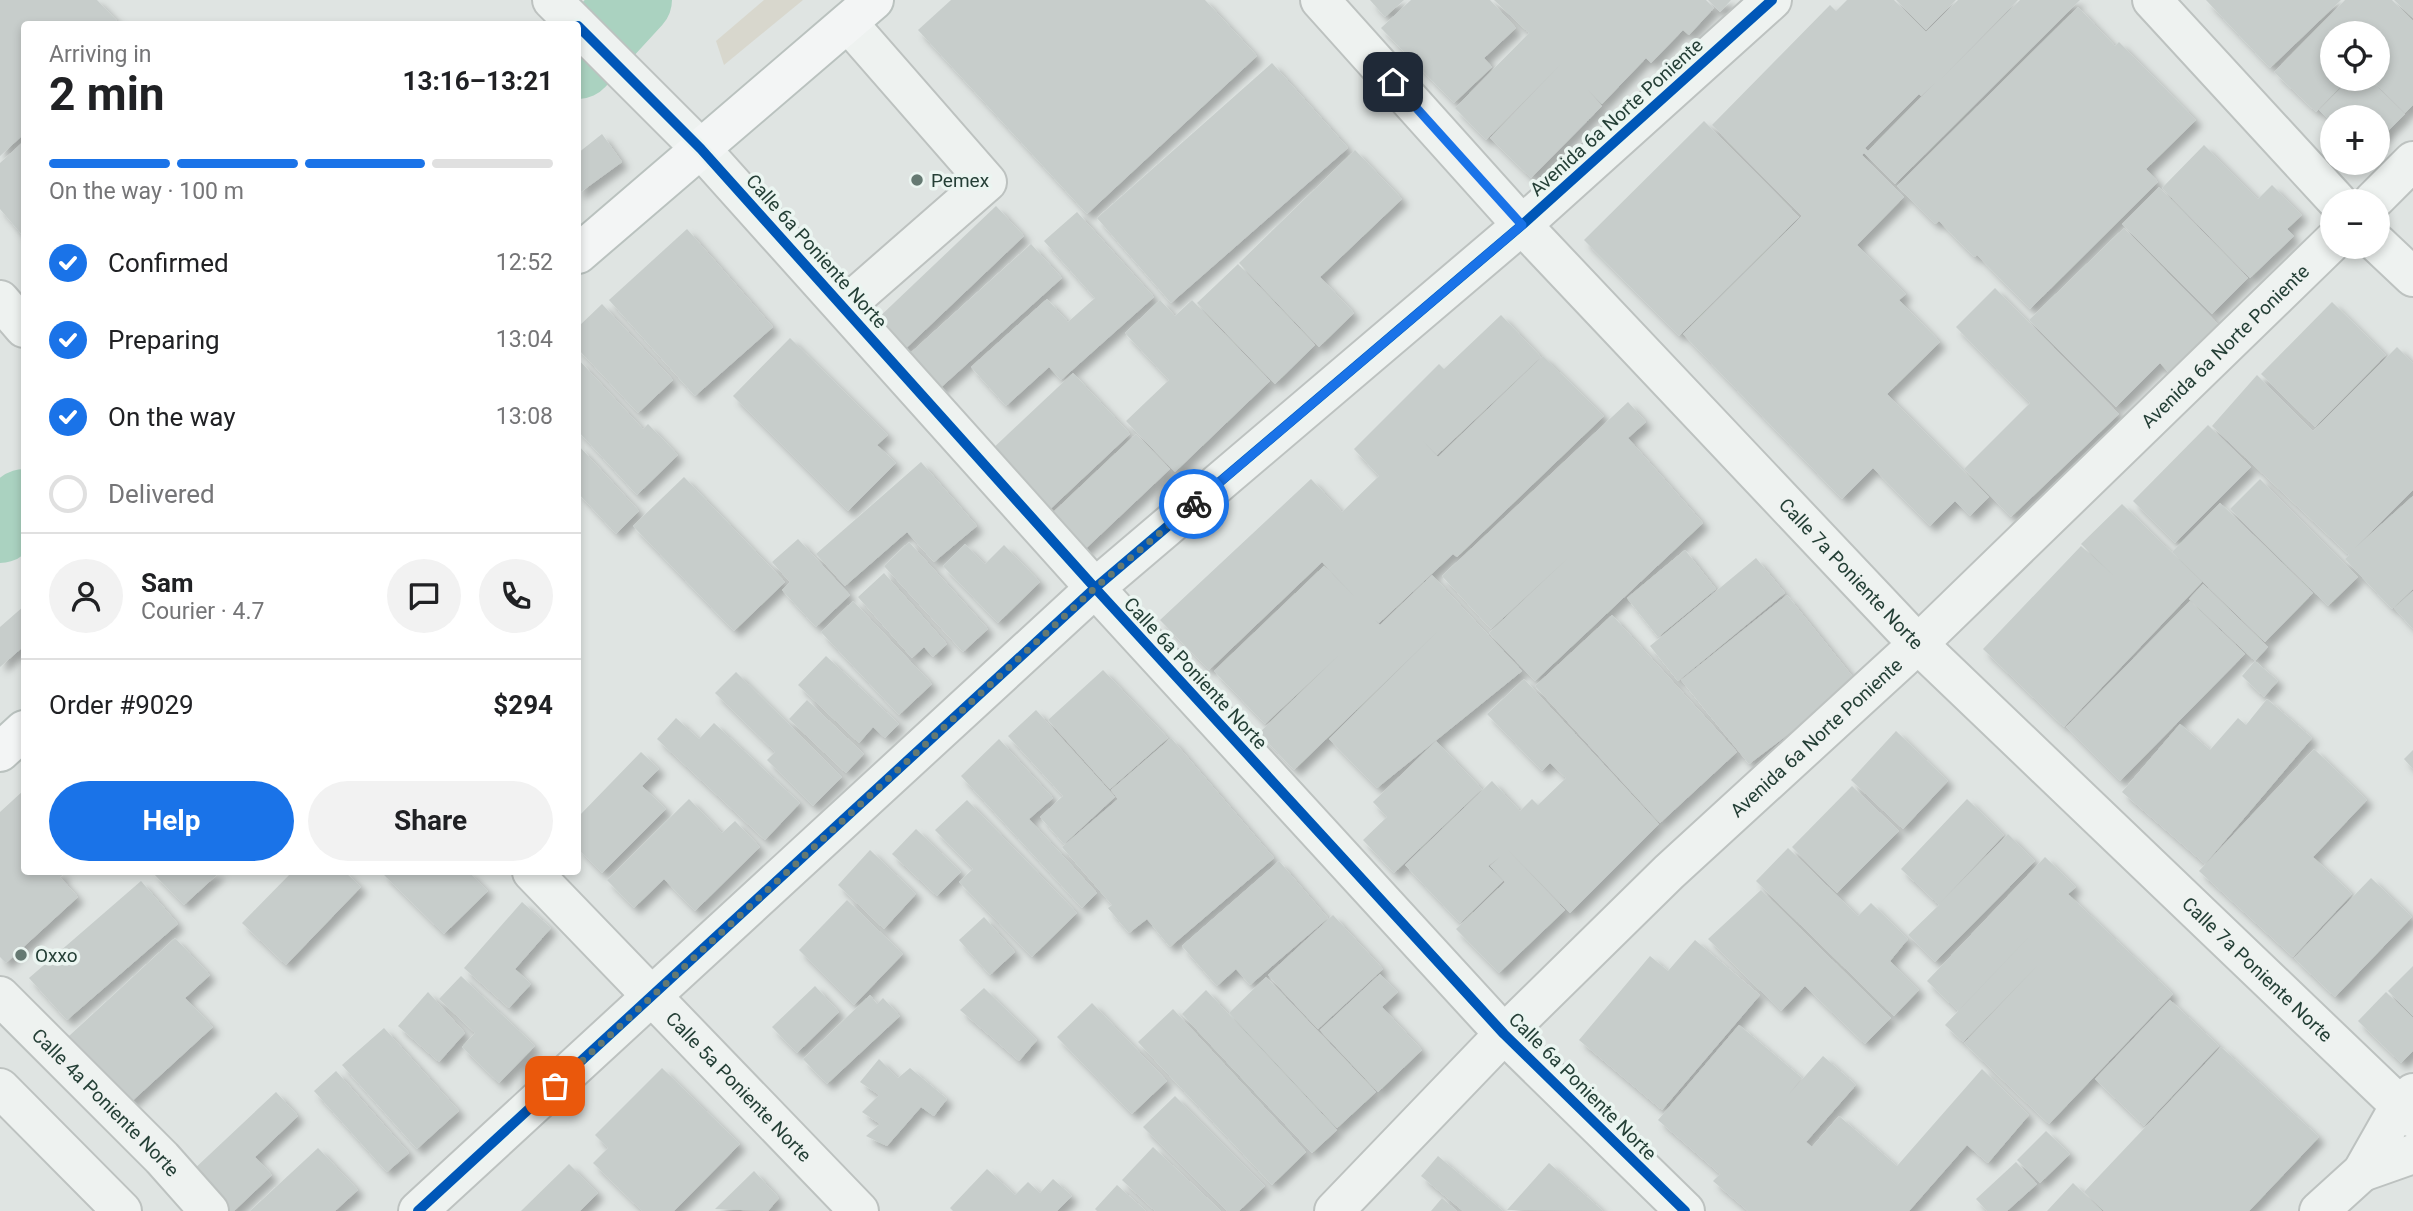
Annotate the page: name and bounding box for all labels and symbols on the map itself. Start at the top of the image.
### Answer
street label: Avenida 6a Norte Poniente [1525,34,1708,201]
pin [1363,52,1423,112]
place label: Pemex [931,169,990,192]
street label: Calle 6a Poniente Norte [741,170,892,333]
marker: Pemex [909,172,925,188]
street label: Avenida 6a Norte Poniente [2137,260,2314,433]
courier [1159,469,1229,539]
street label: Calle 7a Poniente Norte [1774,494,1928,654]
street label: Calle 6a Poniente Norte [1119,593,1272,754]
street label: Avenida 6a Norte Poniente [1726,653,1907,822]
street label: Calle 7a Poniente Norte [2177,892,2337,1047]
place label: Oxxo [35,944,78,967]
marker: Oxxo [13,947,29,963]
street label: Calle 5a Poniente Norte [661,1007,816,1167]
street label: Calle 6a Poniente Norte [1504,1008,1661,1165]
street label: Calle 4a Poniente Norte [27,1024,184,1181]
pin [525,1056,585,1116]

